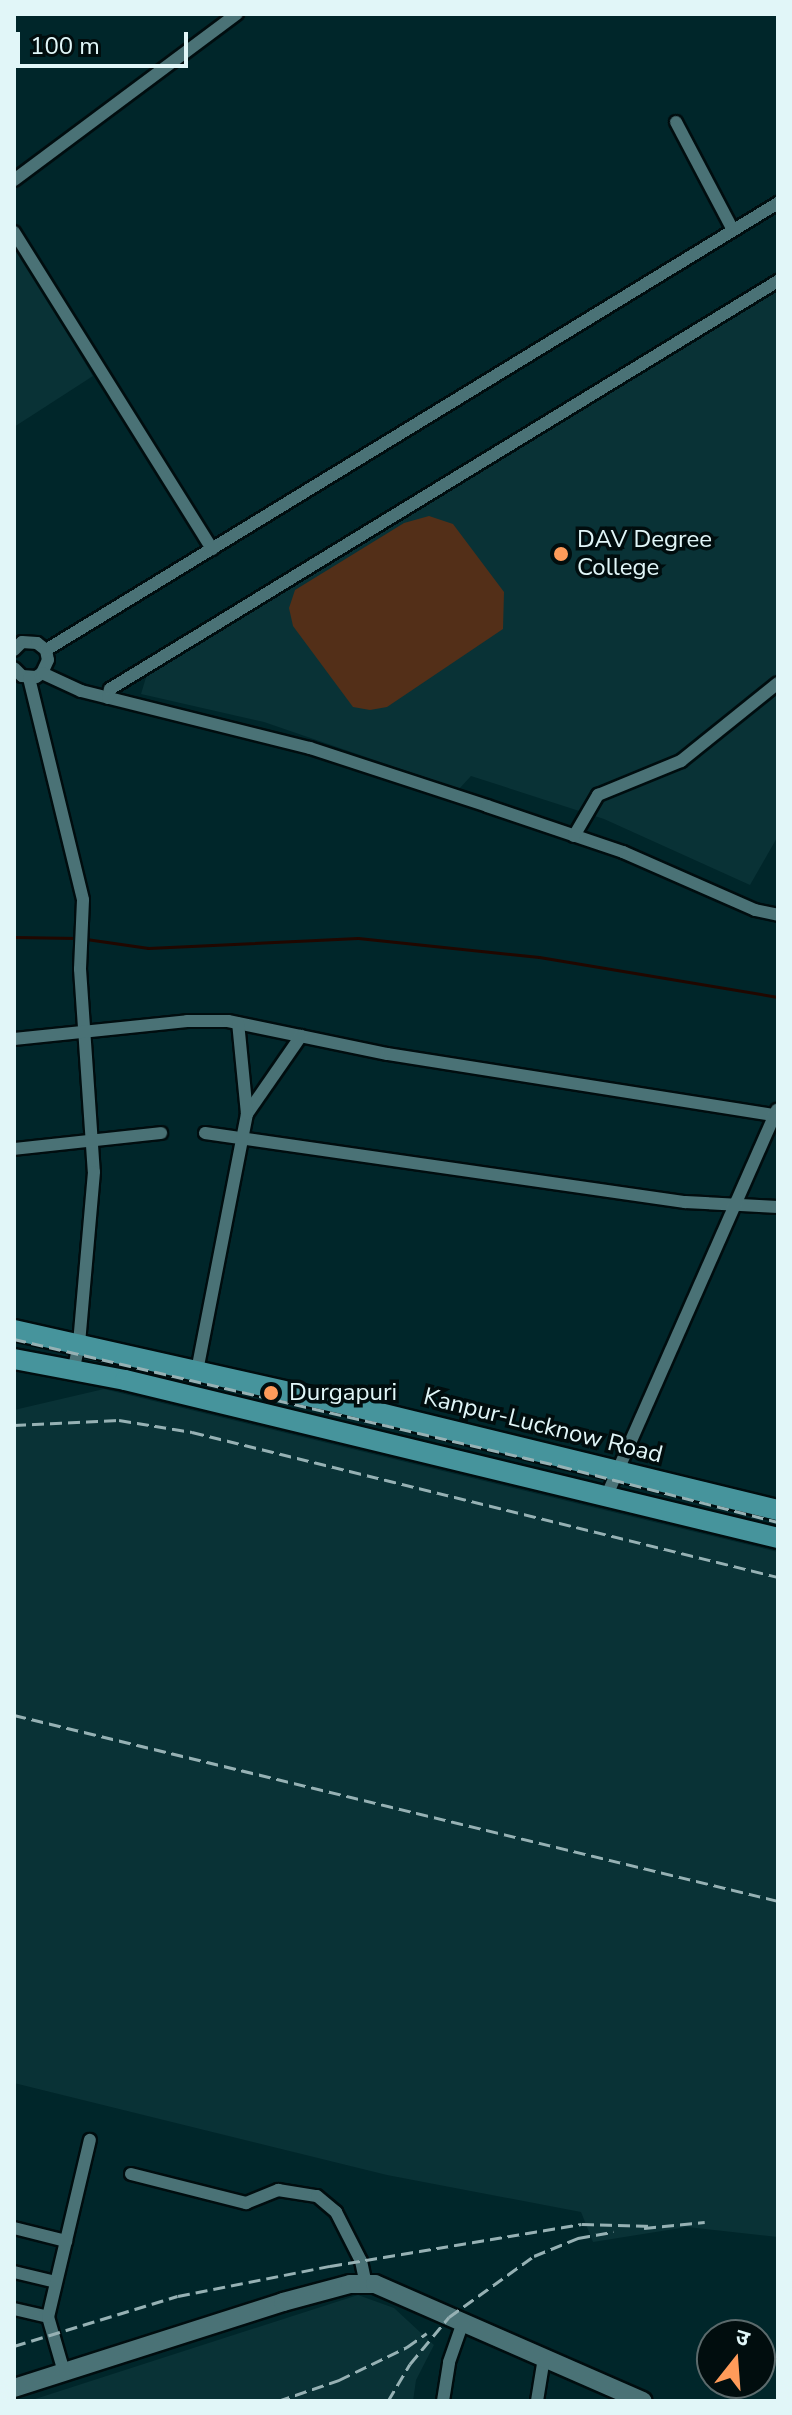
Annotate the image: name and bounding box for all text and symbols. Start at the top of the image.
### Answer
scale bar [20,16,192,66]
text: 100 m [30,30,100,62]
place label: DAV Degree College [577,526,712,582]
marker: DAV Degree College [552,545,570,563]
place label: Durgapuri [289,1379,397,1407]
marker: Durgapuri [260,1382,282,1404]
street label: Kanpur-Lucknow Road [420,1382,666,1470]
north arrow [696,2319,776,2399]
text: उ [732,2322,753,2354]

